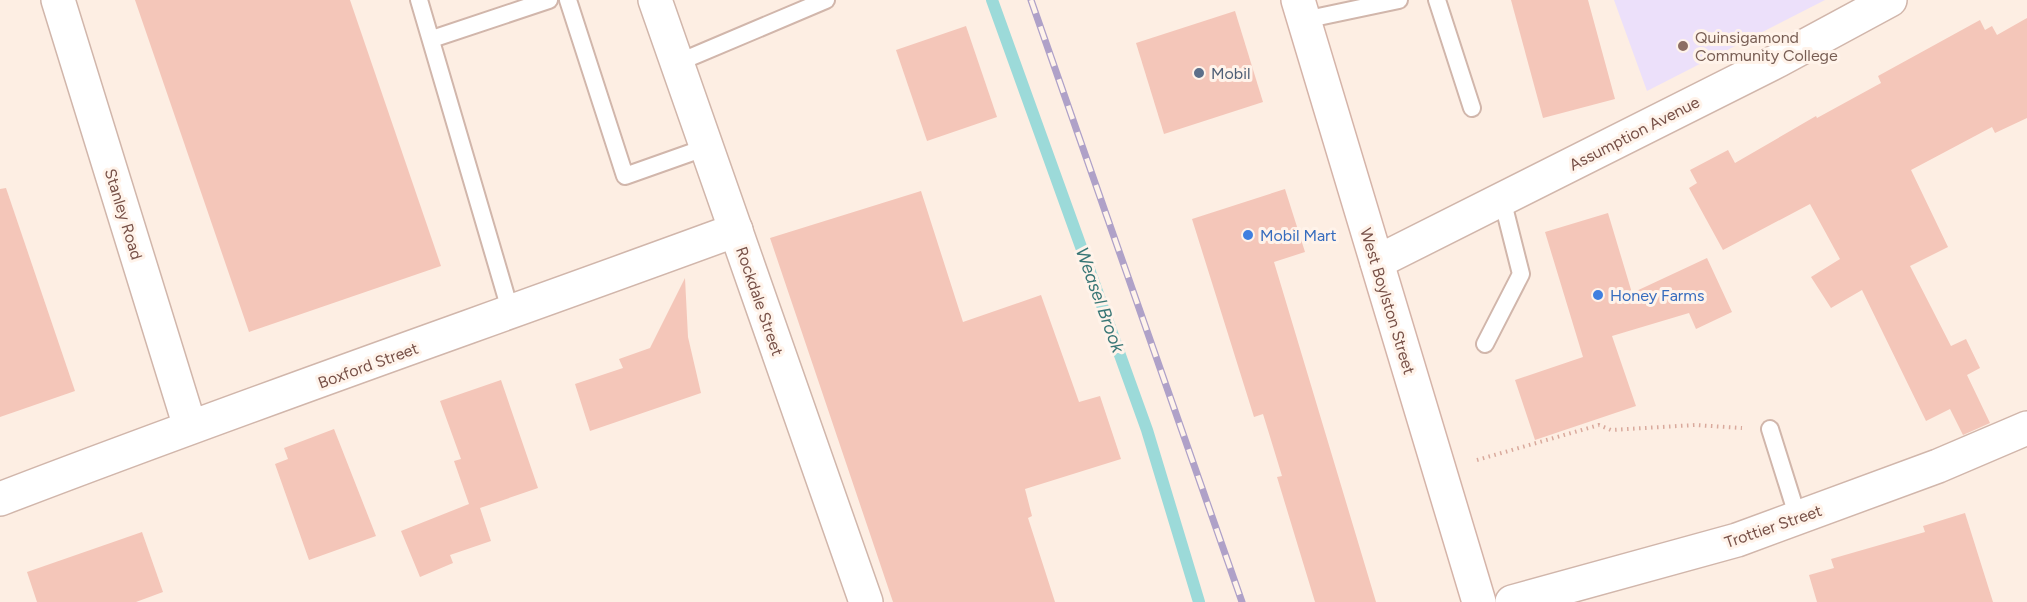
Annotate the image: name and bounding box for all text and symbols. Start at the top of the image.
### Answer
place label: Quinsigamond Community College [1695,28,1838,65]
marker: Quinsigamond Community College [1676,39,1690,53]
place label: Mobil [1211,64,1250,83]
marker: Mobil [1192,66,1206,80]
street label: Assumption Avenue [1566,92,1703,175]
street label: Stanley Road [101,166,146,262]
place label: Mobil Mart [1260,226,1337,245]
street label: West Boylston Street [1356,226,1419,377]
marker: Mobil Mart [1241,228,1255,242]
street label: Rockdale Street [732,244,787,358]
water label: Weasel Brook [1071,244,1130,357]
place label: Honey Farms [1610,286,1704,305]
marker: Honey Farms [1591,288,1605,302]
street label: Boxford Street [315,339,421,392]
street label: Trottier Street [1722,501,1824,552]

